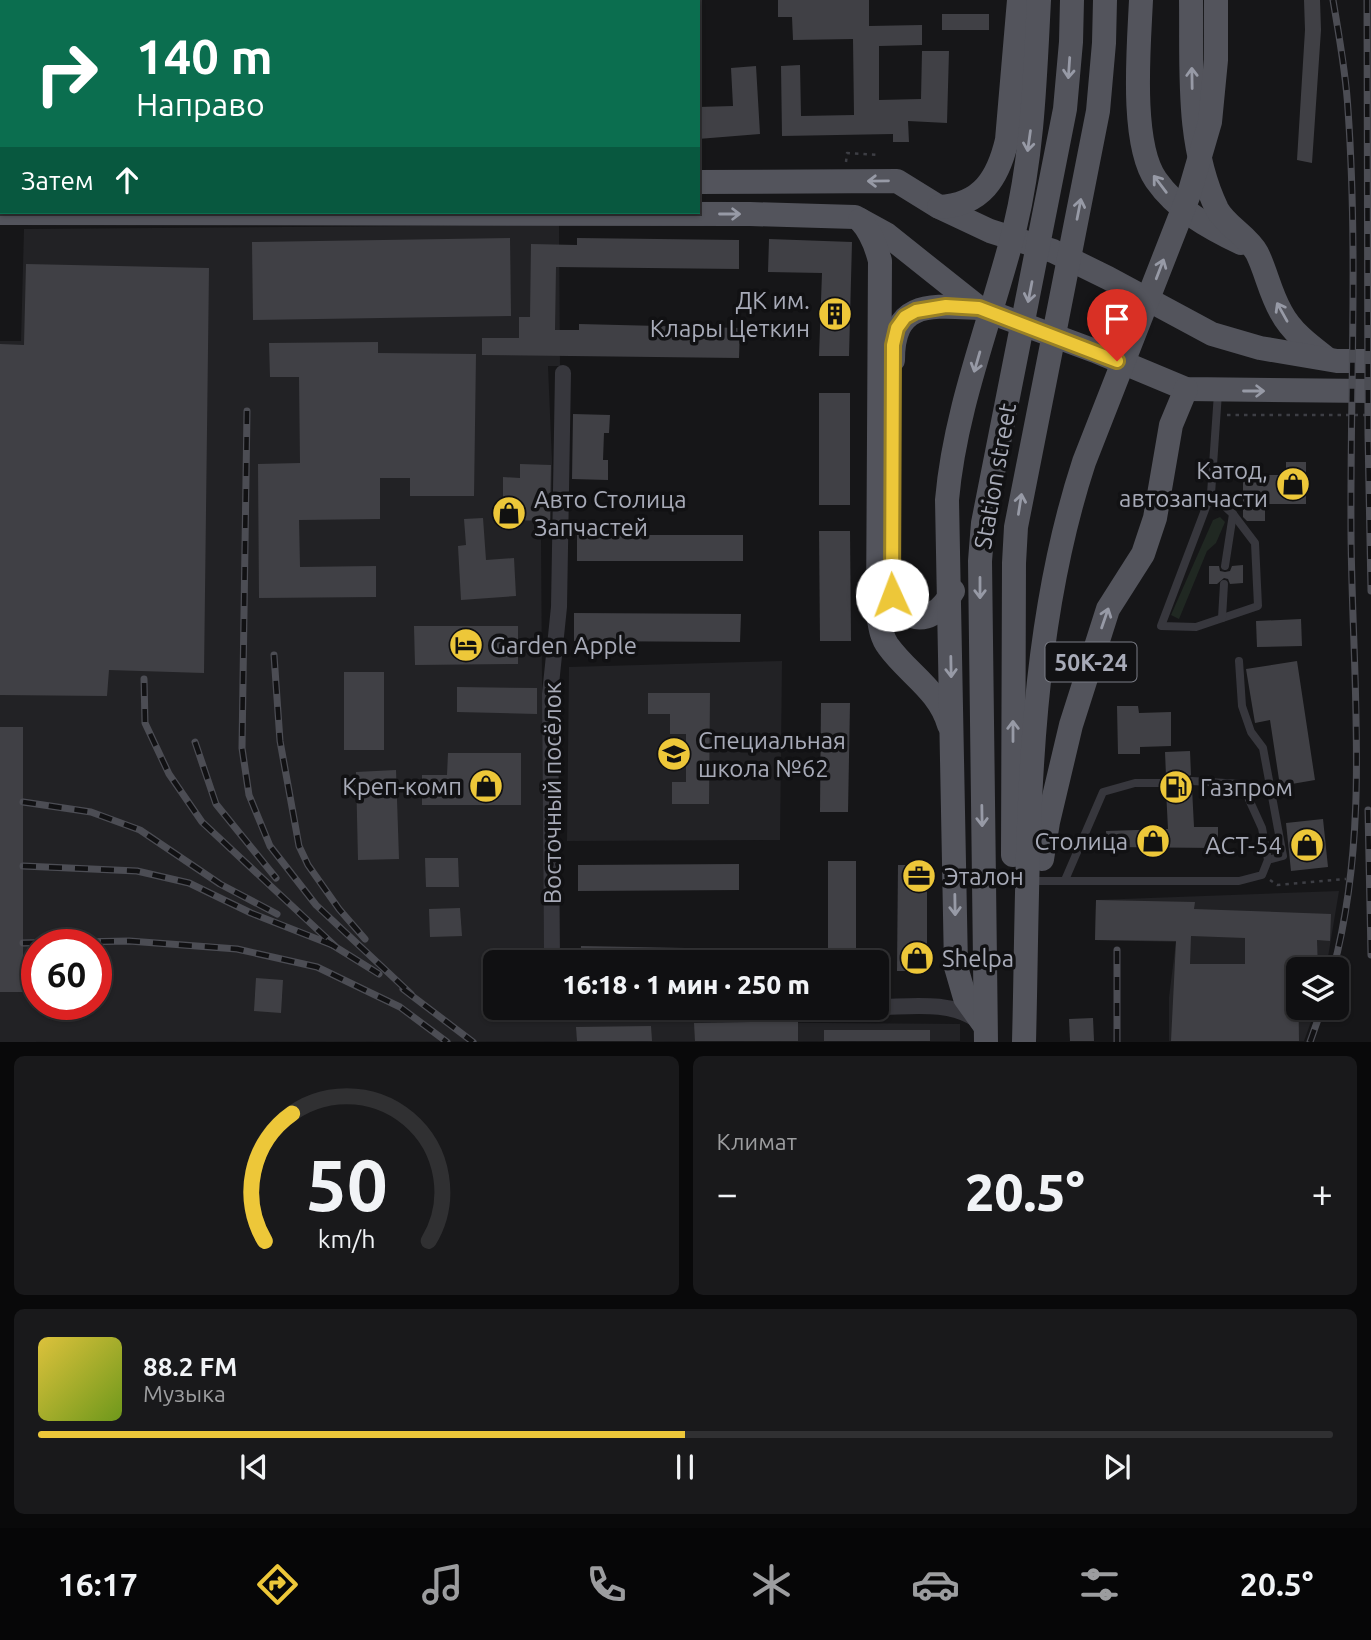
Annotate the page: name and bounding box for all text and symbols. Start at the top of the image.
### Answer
icon: right [21,28,112,119]
text: 140 m [136,28,273,83]
one-way arrow [1062,56,1075,79]
one-way arrow [1185,67,1199,90]
text: Направо [136,86,265,122]
one-way arrow [1023,130,1036,152]
icon: ahead [108,161,146,199]
text: Затем [21,166,94,195]
one-way arrow [867,175,890,188]
one-way arrow [1153,176,1168,194]
one-way arrow [1073,198,1086,221]
one-way arrow [718,207,741,221]
one-way arrow [1155,259,1168,281]
one-way arrow [1022,280,1036,303]
place label: ДК им. Клары Цеткин [650,287,810,342]
pin [1087,289,1147,361]
building icon: ДК им. Клары Цеткин [816,295,854,333]
icon: arrive [1098,300,1136,338]
one-way arrow [1275,302,1288,323]
one-way arrow [970,351,983,373]
one-way arrow [1242,384,1265,398]
street label: Station street [969,400,1021,551]
place label: Катод, автозапчасти [1119,457,1268,512]
shop icon: Катод, автозапчасти [1274,465,1312,503]
place label: Авто Столица Запчастей [534,486,687,541]
one-way arrow [1014,493,1027,516]
shop icon: Авто Столица Запчастей [490,494,528,532]
position arrow [855,558,929,632]
one-way arrow [973,577,987,600]
one-way arrow [1100,608,1112,630]
hotel icon: Garden Apple [447,626,485,664]
place label: Garden Apple [490,632,637,659]
road number: 50К-24 [1046,642,1136,682]
one-way arrow [944,655,958,678]
street label: Восточный посёлок [539,682,566,904]
one-way arrow [1006,720,1020,743]
place label: Специальная школа №62 [698,727,846,782]
school or university icon: Специальная школа №62 [655,735,693,773]
shop icon: Креп-комп [467,767,505,805]
fuel station icon: Газпром [1157,768,1195,806]
place label: Креп-комп [342,773,462,800]
place label: Газпром [1200,774,1293,801]
one-way arrow [975,804,989,827]
shop icon: Столица [1134,822,1172,860]
shop icon: АСТ-54 [1288,826,1326,864]
place label: Столица [1035,828,1128,855]
place label: АСТ-54 [1205,832,1282,859]
office icon: Эталон [900,857,938,895]
place label: Эталон [944,863,1024,890]
one-way arrow [948,893,962,916]
speed limit sign: 60 [21,929,112,1020]
shop icon: Shelpa [898,939,936,977]
place label: Shelpa [942,945,1014,972]
map controls [1286,957,1349,1020]
button: layers [1286,957,1349,1020]
text: 16:18 · 1 мин · 250 m [562,970,810,999]
text: Климат [717,1129,797,1154]
text: 50 [305,1144,387,1226]
text: 20.5° [965,1163,1085,1221]
text: − [717,1172,738,1214]
text: + [1312,1172,1333,1214]
text: km/h [317,1225,375,1253]
text: 88.2 FM [143,1352,237,1381]
text: Музыка [143,1381,226,1406]
icon: previous [235,1448,273,1486]
icon: pause [666,1448,704,1486]
icon: next [1098,1448,1136,1486]
icon: directions [253,1560,302,1609]
icon: music [418,1560,467,1609]
icon: phone [582,1560,631,1609]
icon: climate [747,1560,796,1609]
icon: car [911,1560,960,1609]
icon: filters [1075,1560,1124,1609]
text: 16:17 [58,1566,138,1602]
text: 20.5° [1240,1566,1313,1602]

